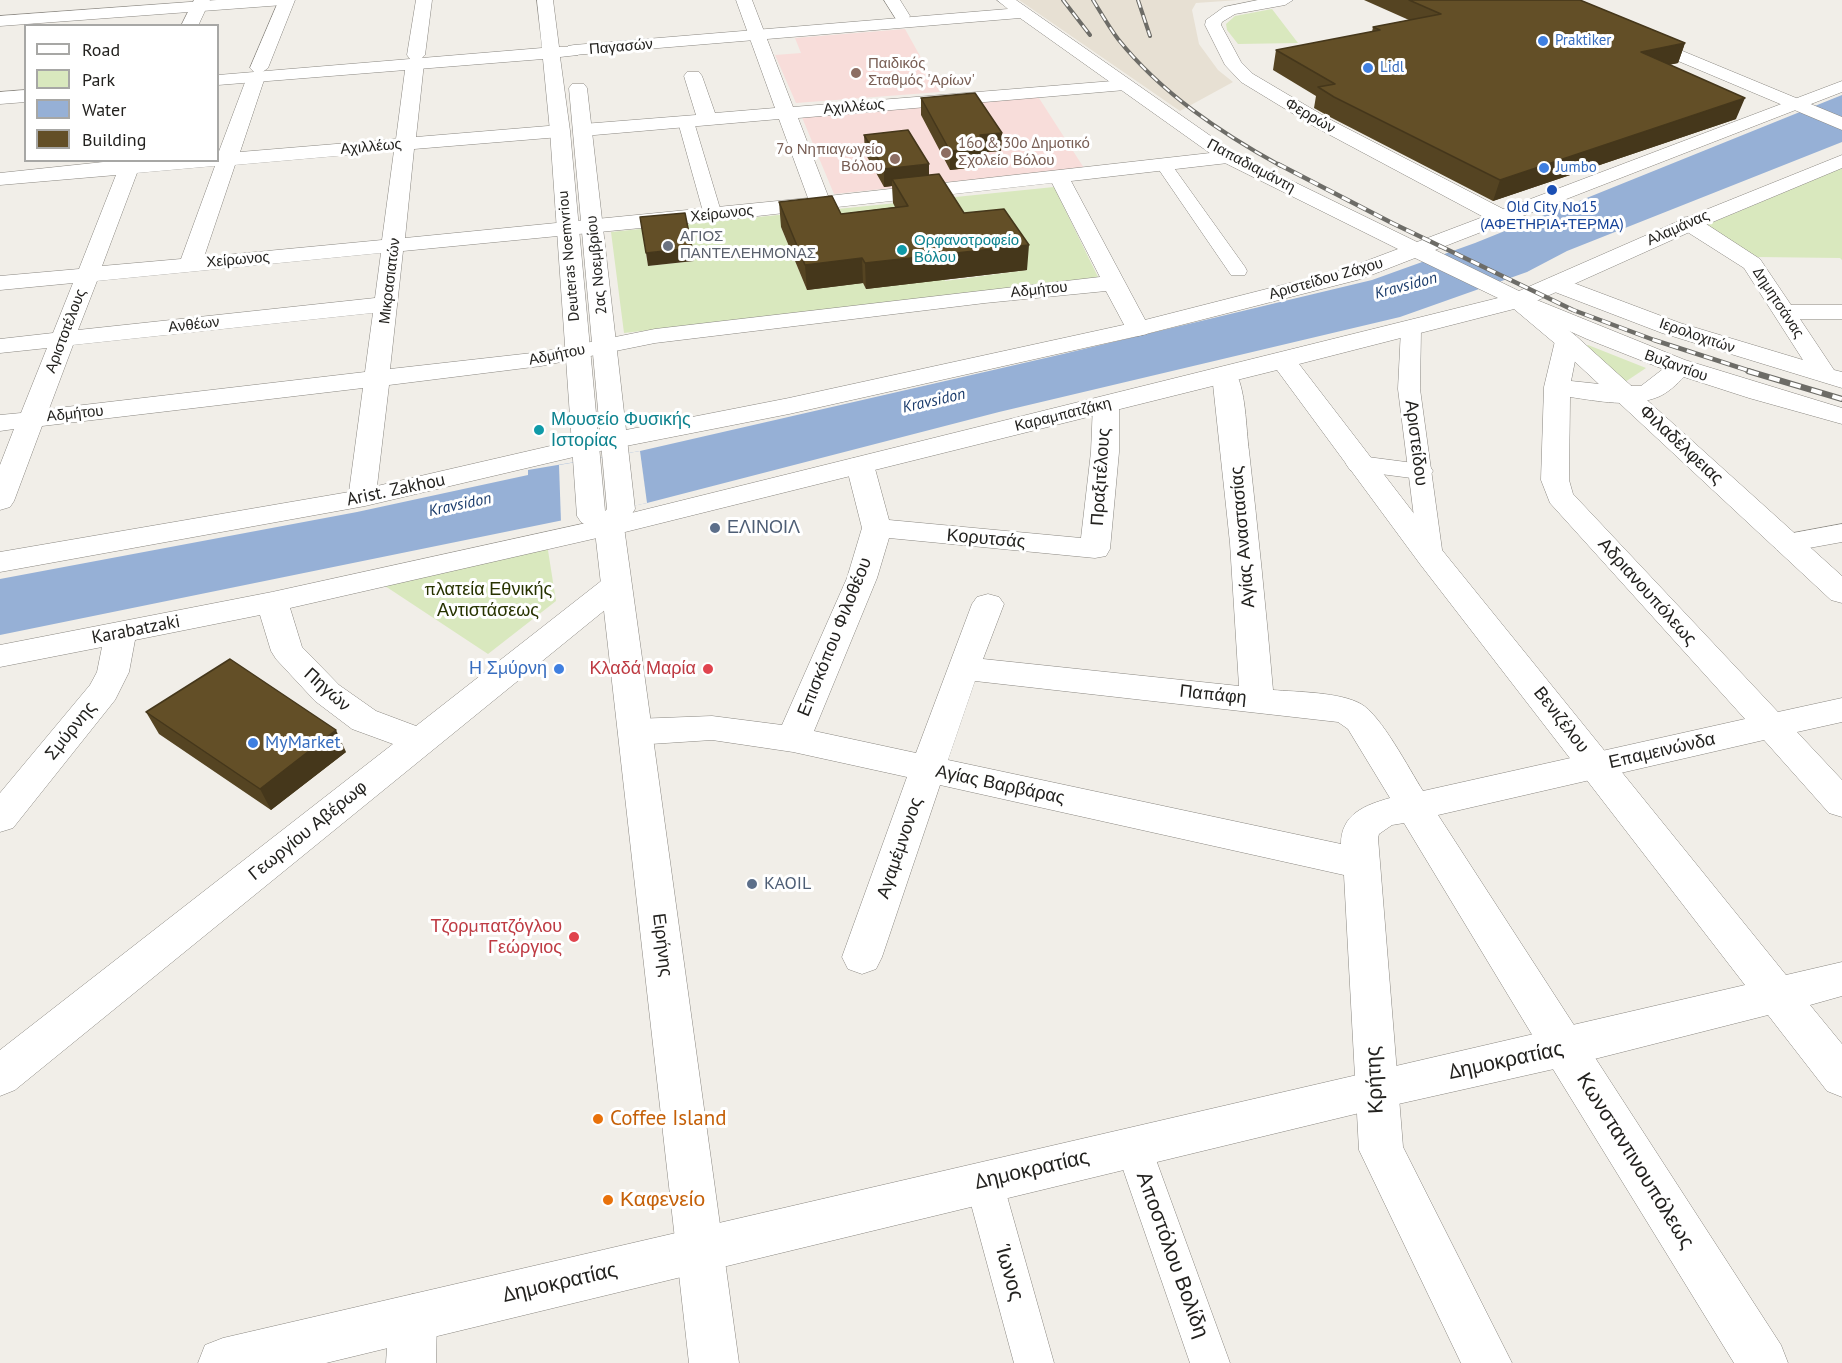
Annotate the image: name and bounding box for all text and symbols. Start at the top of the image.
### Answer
legend [24,24,219,162]
place label: Praktiker [1555,32,1611,50]
marker: Praktiker [1536,34,1550,48]
street label: Παγασών [588,35,654,59]
text: Road [82,38,120,61]
place label: Παιδικός Σταθμός 'Αρίων' [868,55,975,90]
place label: Lidl [1380,59,1404,77]
marker: Lidl [1361,61,1375,75]
marker: Παιδικός Σταθμός 'Αρίων' [849,66,863,80]
text: Park [82,68,115,91]
street label: Φερρών [1282,94,1338,138]
street label: Αχιλλέως [823,95,885,119]
text: Water [82,98,126,121]
text: Building [82,128,146,151]
street label: Αχιλλέως [340,135,402,159]
place label: 16ο & 30ο Δημοτικό Σχολείο Βόλου [958,135,1090,170]
street label: Παπαδιαμάντη [1204,135,1298,197]
place label: 7ο Νηπιαγωγείο Βόλου [776,141,883,176]
marker: 16ο & 30ο Δημοτικό Σχολείο Βόλου [939,146,953,160]
marker: 7ο Νηπιαγωγείο Βόλου [888,152,902,166]
place label: Jumbo [1556,159,1597,177]
marker: Jumbo [1537,161,1551,175]
marker: Old City Νο15 (ΑΦΕΤΗΡΙΑ+ΤΕΡΜΑ) [1545,183,1559,197]
street label: Deuteras Noemvriou [554,190,584,322]
place label: Old City Νο15 (ΑΦΕΤΗΡΙΑ+ΤΕΡΜΑ) [1480,199,1624,234]
street label: Χείρωνος [690,202,754,226]
street label: Αλαμάνας [1644,206,1712,250]
street label: 2ας Νοεμβρίου [583,215,611,315]
place label: ΑΓΙΟΣ ΠΑΝΤΕΛΕΗΜΟΝΑΣ [680,228,816,263]
place label: Ορφανοτροφείο Βόλου [914,232,1019,267]
street label: Μικρασιατών [376,237,404,325]
marker: ΑΓΙΟΣ ΠΑΝΤΕΛΕΗΜΟΝΑΣ [661,239,675,253]
marker: Ορφανοτροφείο Βόλου [895,243,909,257]
street label: Χείρωνος [206,248,270,272]
street label: Αριστείδου Ζάχου [1267,254,1385,304]
street label: Δημητσάνας [1749,264,1807,342]
water label: Kravsidon [1373,268,1439,304]
street label: Αδμήτου [1010,278,1068,302]
street label: Αριστοτέλους [42,286,90,376]
street label: Ανθέων [167,313,221,337]
street label: Ιερολοχιτών [1657,315,1737,357]
street label: Αδμήτου [527,341,587,369]
street label: Βυζαντίου [1642,346,1710,386]
water label: Kravsidon [901,384,967,418]
street label: Καραμπατζάκη [1013,394,1113,436]
street label: Αριστείδου [1400,399,1432,487]
street label: Φιλαδέλφειας [1635,401,1727,489]
street label: Αδμήτου [46,402,104,426]
place label: Μουσείο Φυσικής Ιστορίας [551,409,691,452]
marker: Μουσείο Φυσικής Ιστορίας [532,423,546,437]
street label: Πραξιτέλους [1087,427,1115,527]
street label: Αγίας Αναστασίας [1226,465,1260,609]
street label: Arist. Zakhou [345,469,447,511]
water label: Kravsidon [427,489,493,521]
place label: ΕΛΙΝΟΙΛ [727,517,800,539]
marker: ΕΛΙΝΟΙΛ [708,521,722,535]
street label: Κορυτσάς [946,525,1026,553]
street label: Αδριανουπόλεως [1593,534,1701,650]
street label: Επισκόπου Φιλοθέου [793,554,877,720]
park label: πλατεία Εθνικής Αντιστάσεως [424,579,552,622]
street label: Karabatzaki [90,611,182,649]
place label: Η Σμύρνη [469,658,547,680]
place label: Κλαδά Μαρία [590,658,696,680]
marker: Η Σμύρνη [552,662,566,676]
marker: Κλαδά Μαρία [701,662,715,676]
street label: Πηγών [299,664,355,716]
street label: Παπάφη [1178,681,1248,709]
street label: Βενιζέλου [1529,683,1593,757]
street label: Σμύρνης [41,697,101,765]
street label: Επαμεινώνδα [1607,728,1717,774]
place label: MyMarket [265,732,341,754]
marker: MyMarket [246,736,260,750]
street label: Αγίας Βαρβάρας [934,761,1066,809]
street label: Γεωργίου Αβέρωφ [244,777,372,885]
street label: Αγαμέμνονος [873,795,927,901]
place label: KAOIL [764,873,811,895]
marker: KAOIL [745,877,759,891]
street label: Ειρήνης [647,912,677,978]
place label: Τζορμπατζόγλου Γεώργιος [431,916,562,958]
marker: Τζορμπατζόγλου Γεώργιος [567,930,581,944]
street label: Δημοκρατίας [1446,1037,1566,1085]
street label: Κρήτης [1361,1046,1389,1114]
street label: Κωνσταντινουπόλεως [1571,1068,1699,1254]
place label: Coffee Island [610,1106,726,1132]
marker: Coffee Island [591,1112,605,1126]
street label: Δημοκρατίας [972,1145,1092,1195]
street label: Αποστόλου Βολίδη [1130,1168,1214,1342]
place label: Καφενείο [620,1187,705,1213]
marker: Καφενείο [601,1193,615,1207]
street label: Ίωνος [989,1242,1029,1304]
street label: Δημοκρατίας [500,1258,620,1308]

